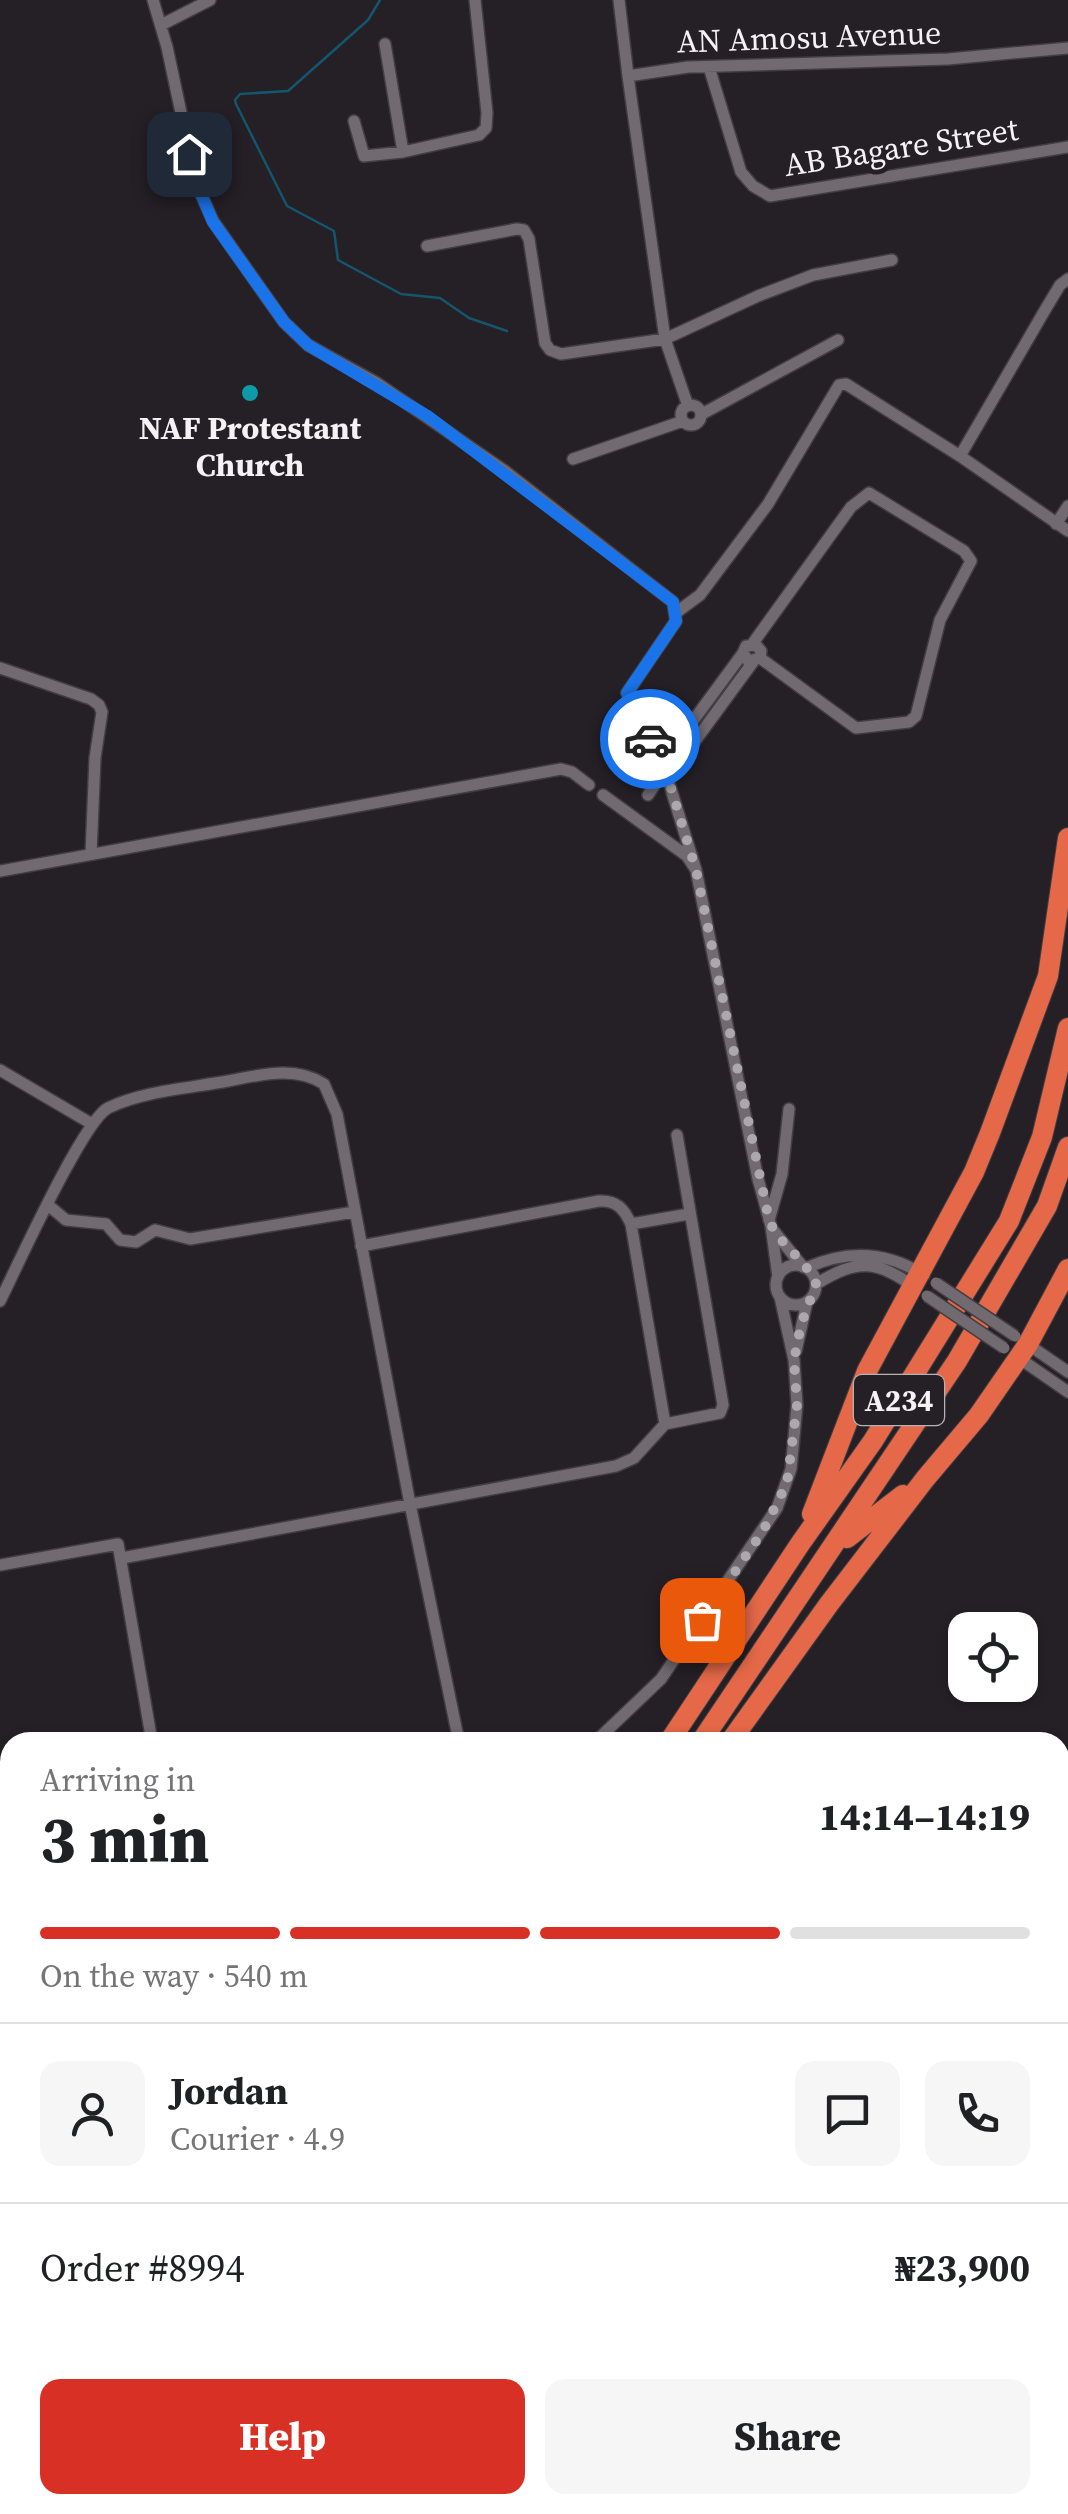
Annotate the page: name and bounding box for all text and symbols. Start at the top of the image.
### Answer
street label: AN Amosu Avenue [676,10,942,64]
street label: AB Bagare Street [781,107,1022,187]
pin [147,112,232,197]
icon: home [162,127,217,182]
marker: NAF Protestant Church [239,382,261,404]
place label: NAF Protestant Church [139,406,362,487]
courier [600,689,700,789]
icon: car [623,712,678,767]
road number: A234 [854,1375,944,1425]
pin [660,1578,745,1663]
icon: bag [675,1593,730,1648]
map controls [948,1612,1038,1702]
button: locate [948,1612,1038,1702]
text: Arriving in [40,1758,195,1802]
text: 14:14–14:19 [819,1791,1030,1843]
text: 3 min [40,1795,210,1884]
text: On the way · 540 m [40,1954,308,1998]
button: person [40,2061,145,2166]
button: chat [795,2061,900,2166]
button: phone [925,2061,1030,2166]
text: Jordan [170,2065,288,2117]
text: Courier · 4.9 [170,2117,345,2161]
text: Order #8994 [40,2242,244,2294]
text: ₦23,900 [895,2242,1030,2294]
button: Help [40,2379,525,2494]
button: Share [545,2379,1030,2494]

